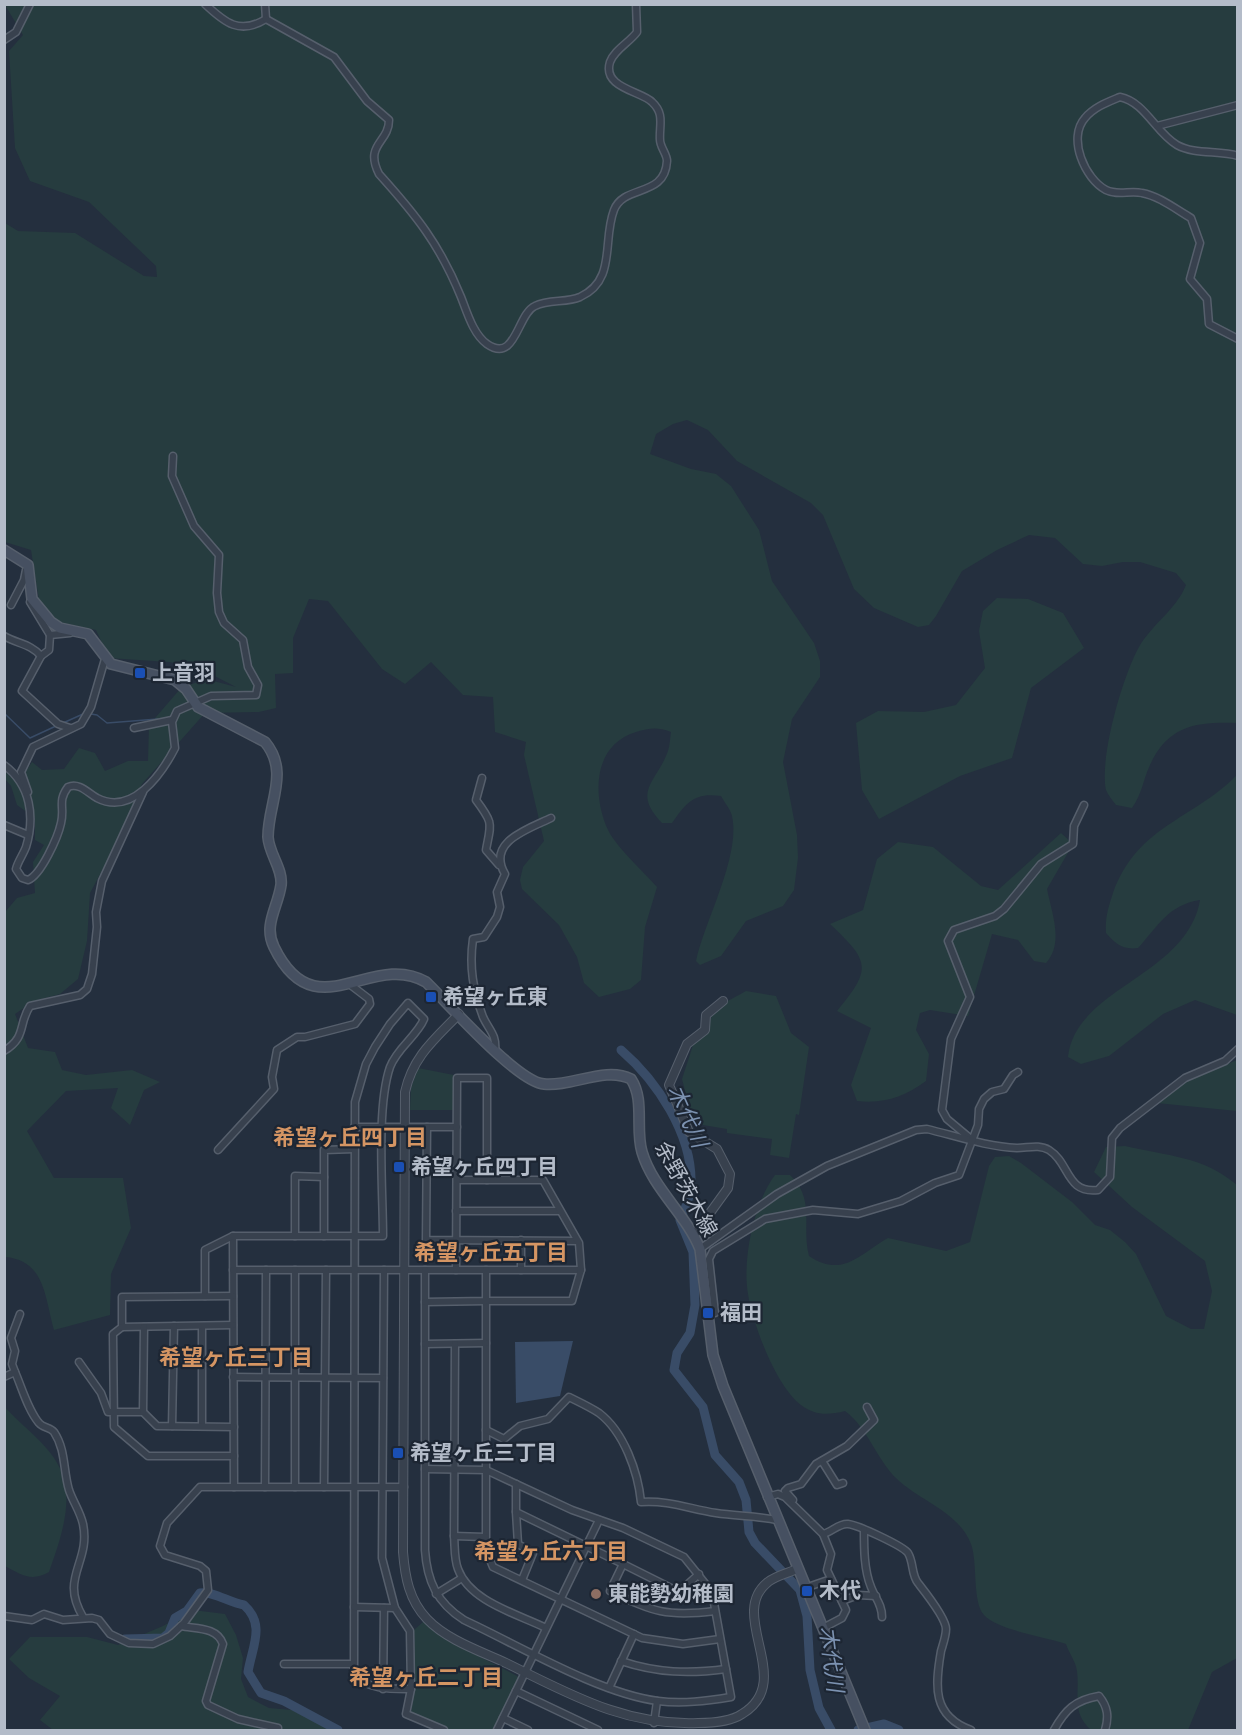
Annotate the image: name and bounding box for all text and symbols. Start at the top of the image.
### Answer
place label: 上音羽 [152,658,215,688]
marker: 上音羽 [133,666,147,680]
place label: 希望ヶ丘東 [443,982,548,1012]
marker: 希望ヶ丘東 [424,990,438,1004]
water label: 木代川 [659,1080,716,1155]
district label: 希望ヶ丘四丁目 [273,1122,427,1154]
street label: 余野茨木線 [647,1136,725,1242]
place label: 希望ヶ丘四丁目 [411,1152,558,1182]
marker: 希望ヶ丘四丁目 [392,1160,406,1174]
district label: 希望ヶ丘五丁目 [414,1237,568,1269]
place label: 福田 [720,1298,762,1328]
marker: 福田 [701,1306,715,1320]
district label: 希望ヶ丘三丁目 [159,1342,313,1374]
place label: 希望ヶ丘三丁目 [410,1438,557,1468]
marker: 希望ヶ丘三丁目 [391,1446,405,1460]
district label: 希望ヶ丘六丁目 [474,1536,628,1568]
place label: 木代 [819,1576,861,1606]
place label: 東能勢幼稚園 [608,1579,734,1609]
marker: 木代 [800,1584,814,1598]
marker: 東能勢幼稚園 [589,1587,603,1601]
water label: 木代川 [811,1624,851,1696]
district label: 希望ヶ丘二丁目 [349,1662,503,1694]

